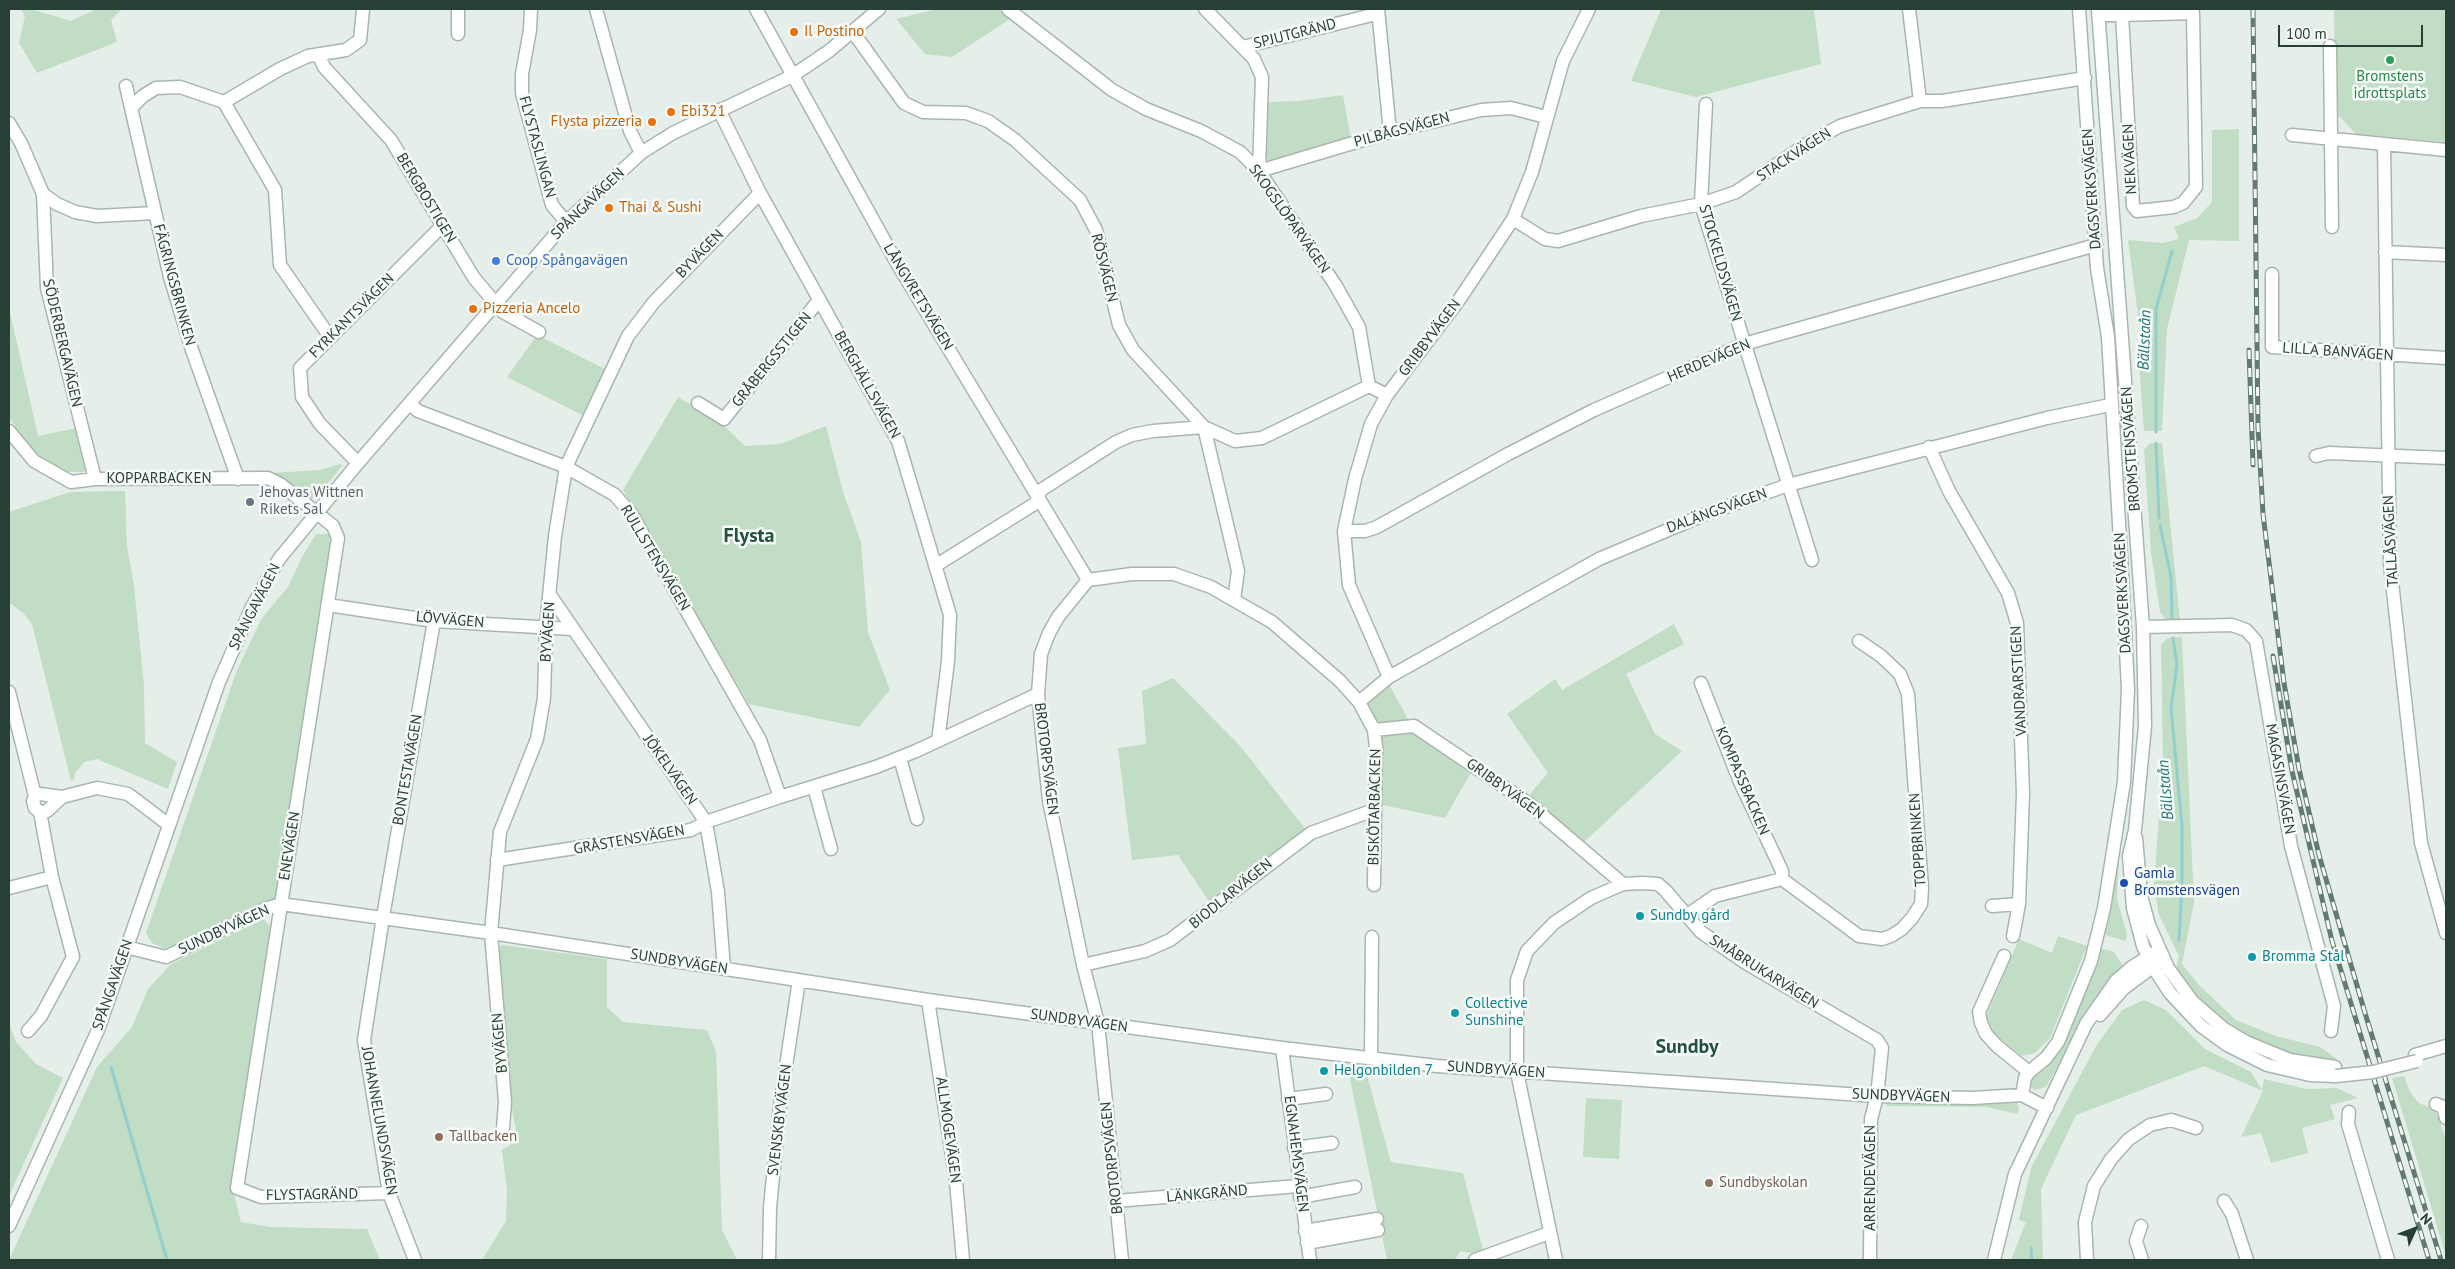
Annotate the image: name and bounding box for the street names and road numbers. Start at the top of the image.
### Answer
street label: SPJUTGRÄND [1252,15,1338,53]
street label: FLYSTASLINGAN [515,94,559,200]
street label: PILBÅGSVÄGEN [1352,109,1452,151]
street label: NEKVÄGEN [2119,123,2141,195]
street label: STACKVÄGEN [1753,124,1835,186]
street label: DAGSVERKSVÄGEN [2079,128,2105,250]
street label: BERGBOSTIGEN [392,150,460,246]
street label: SKOGSLÖPARVÄGEN [1245,161,1333,277]
street label: SPÅNGAVÄGEN [548,164,628,244]
street label: STOCKELDSVÄGEN [1695,203,1745,323]
street label: FÄGRINGSBRINKEN [149,222,199,348]
street label: BYVÄGEN [672,226,728,282]
street label: RÖSVÄGEN [1087,232,1121,304]
street label: LÅNGVRETSVÄGEN [879,240,957,354]
street label: FYRKANTSVÄGEN [306,270,398,362]
street label: SÖDERBERGAVÄGEN [39,277,85,409]
street label: GRIBBYVÄGEN [1395,296,1465,380]
street label: GRÅBERGSSTIGEN [728,309,816,411]
street label: BERGHÄLLSVÄGEN [830,328,904,442]
street label: HERDEVÄGEN [1665,335,1753,387]
street label: LILLA BANVÄGEN [2282,339,2394,365]
street label: BROMSTENSVÄGEN [2118,386,2144,512]
street label: KOPPARBACKEN [106,470,212,488]
street label: DALÄNGSVÄGEN [1664,484,1770,538]
street label: TALLÅSVÄGEN [2380,495,2402,587]
street label: RULLSTENSVÄGEN [616,502,694,614]
street label: DAGSVERKSVÄGEN [2111,532,2135,654]
street label: SPÅNGAVÄGEN [225,561,285,653]
street label: BYVÄGEN [537,601,559,663]
street label: LÖVVÄGEN [415,608,485,632]
street label: VANDRARSTIGEN [2007,625,2031,737]
street label: BROTORPSVÄGEN [1030,702,1062,816]
street label: BONTESTAVÄGEN [389,713,427,827]
street label: MAGASINSVÄGEN [2261,722,2299,836]
street label: KOMPASSBACKEN [1711,724,1773,838]
street label: JÖKELVÄGEN [639,731,701,809]
street label: BISKÖTARBACKEN [1365,748,1385,866]
street label: GRIBBYVÄGEN [1463,755,1547,823]
street label: TOPPBRINKEN [1906,792,1930,888]
street label: ENEVÄGEN [276,810,304,882]
street label: GRÅSTENSVÄGEN [572,821,686,859]
street label: BIODLARVÄGEN [1186,855,1276,933]
street label: SUNDBYVÄGEN [176,901,272,959]
street label: SMÅBRUKARVÄGEN [1706,931,1822,1013]
street label: SPÅNGAVÄGEN [89,937,137,1033]
street label: SUNDBYVÄGEN [629,945,729,979]
street label: SUNDBYVÄGEN [1029,1005,1129,1037]
street label: BYVÄGEN [488,1012,512,1074]
street label: JOHANNELUNDSVÄGEN [357,1045,401,1197]
street label: SUNDBYVÄGEN [1446,1058,1546,1082]
street label: SVENSKBYVÄGEN [764,1063,796,1177]
street label: ALLMOGEVÄGEN [932,1076,964,1184]
street label: SUNDBYVÄGEN [1852,1085,1950,1107]
street label: EGNAHEMSVÄGEN [1280,1095,1312,1213]
street label: BROTORPSVÄGEN [1097,1101,1127,1215]
street label: ARRENDEVÄGEN [1862,1125,1880,1231]
street label: LÄNKGRÄND [1166,1181,1248,1207]
street label: FLYSTAGRÄND [266,1185,358,1205]

